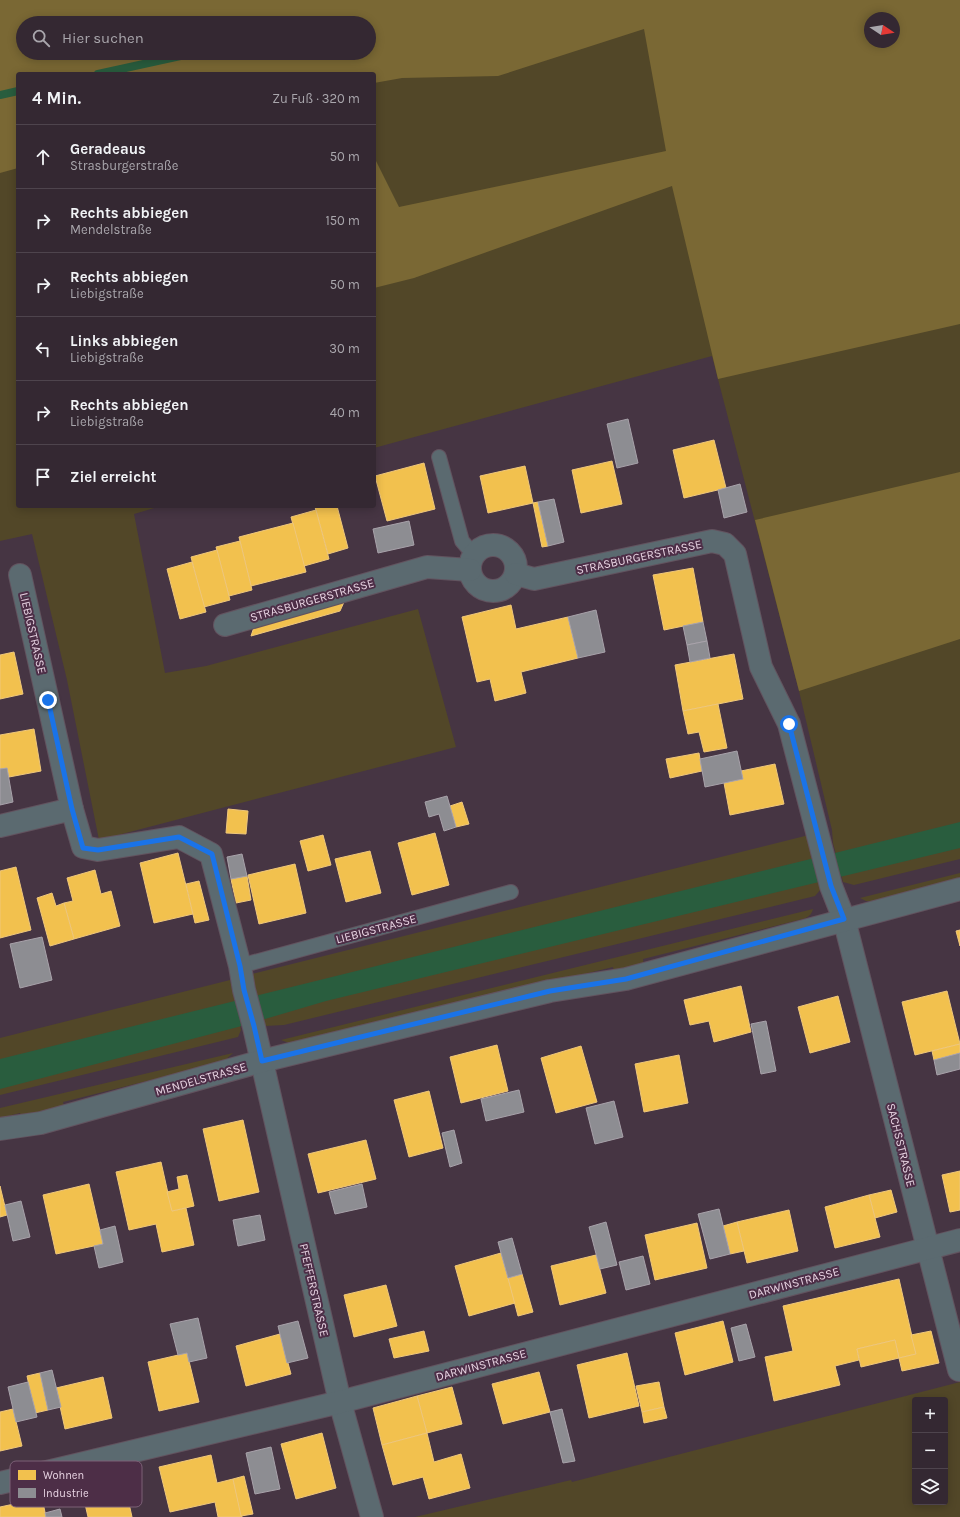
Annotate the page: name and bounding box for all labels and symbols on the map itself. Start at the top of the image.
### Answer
north arrow [864,12,900,48]
street label: STRASBURGERSTRASSE [575,537,703,577]
street label: STRASBURGERSTRASSE [249,576,375,624]
street label: LIEBIGSTRASSE [17,591,49,675]
route end [39,691,57,709]
route start [780,715,798,733]
street label: LIEBIGSTRASSE [334,911,418,947]
street label: MENDELSTRASSE [154,1059,248,1099]
street label: SACHSSTRASSE [884,1102,918,1188]
street label: PFEFFERSTRASSE [296,1242,332,1338]
street label: DARWINSTRASSE [747,1264,841,1302]
street label: DARWINSTRASSE [434,1346,528,1384]
legend [10,1461,142,1507]
text: Wohnen [43,1469,84,1482]
text: Industrie [43,1487,89,1500]

